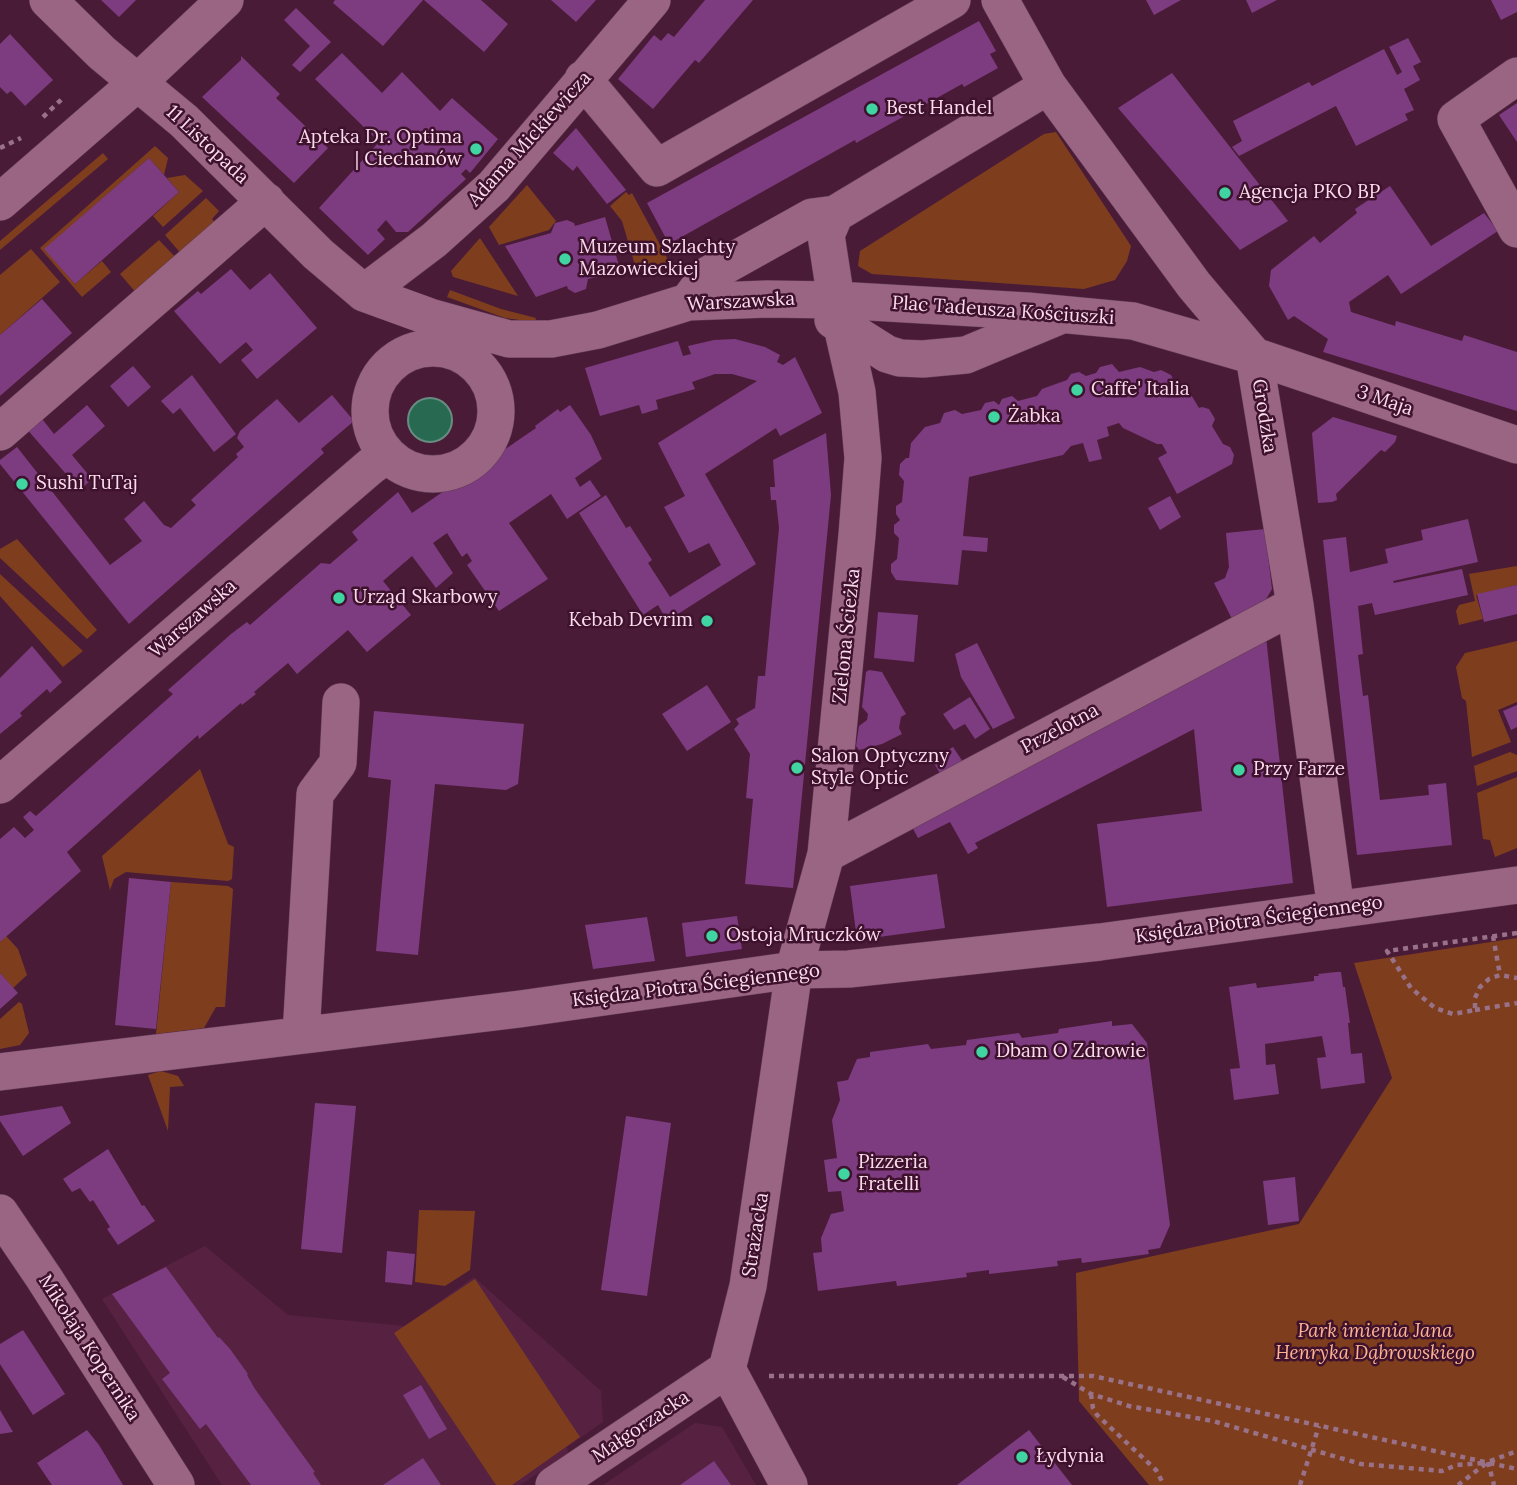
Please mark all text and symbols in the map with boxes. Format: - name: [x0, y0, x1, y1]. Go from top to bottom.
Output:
- street label: Adama Mickiewicza: [463, 67, 597, 211]
- place label: Best Handel: [886, 98, 992, 120]
- street label: 11 Listopada: [161, 101, 253, 189]
- marker: Best Handel: [864, 101, 880, 117]
- place label: Apteka Dr. Optima | Ciechanów: [299, 127, 462, 171]
- marker: Apteka Dr. Optima | Ciechanów: [468, 141, 484, 157]
- place label: Agencja PKO BP: [1239, 182, 1380, 204]
- marker: Agencja PKO BP: [1217, 185, 1233, 201]
- place label: Muzeum Szlachty Mazowieckiej: [579, 237, 735, 281]
- marker: Muzeum Szlachty Mazowieckiej: [557, 251, 573, 267]
- street label: Warszawska: [686, 288, 796, 316]
- street label: Plac Tadeusza Kościuszki: [891, 292, 1115, 330]
- street label: Grodzka: [1247, 377, 1281, 455]
- place label: Caffe' Italia: [1091, 379, 1190, 401]
- street label: 3 Maja: [1354, 381, 1416, 421]
- marker: Caffe' Italia: [1069, 382, 1085, 398]
- place label: Żabka: [1008, 406, 1060, 428]
- marker: Żabka: [986, 409, 1002, 425]
- place label: Sushi TuTaj: [36, 473, 138, 495]
- marker: Sushi TuTaj: [14, 476, 30, 492]
- street label: Zielona Ścieżka: [829, 567, 865, 705]
- street label: Warszawska: [145, 575, 241, 663]
- place label: Urząd Skarbowy: [353, 587, 498, 609]
- marker: Urząd Skarbowy: [331, 590, 347, 606]
- place label: Kebab Devrim: [569, 610, 693, 632]
- marker: Kebab Devrim: [699, 613, 715, 629]
- street label: Przelotna: [1017, 699, 1103, 759]
- place label: Salon Optyczny Style Optic: [811, 746, 949, 790]
- place label: Przy Farze: [1253, 759, 1345, 781]
- marker: Salon Optyczny Style Optic: [789, 760, 805, 776]
- marker: Przy Farze: [1231, 762, 1247, 778]
- street label: Księdza Piotra Ściegiennego: [1134, 891, 1384, 949]
- place label: Ostoja Mruczków: [726, 925, 881, 947]
- marker: Ostoja Mruczków: [704, 928, 720, 944]
- street label: Księdza Piotra Ściegiennego: [571, 959, 821, 1013]
- place label: Dbam O Zdrowie: [996, 1041, 1146, 1063]
- marker: Dbam O Zdrowie: [974, 1044, 990, 1060]
- place label: Pizzeria Fratelli: [858, 1152, 928, 1196]
- marker: Pizzeria Fratelli: [836, 1166, 852, 1182]
- street label: Strażacka: [738, 1191, 774, 1279]
- street label: Mikołaja Kopernika: [33, 1271, 145, 1425]
- park label: Park imienia Jana Henryka Dąbrowskiego: [1275, 1321, 1475, 1365]
- street label: Małgorzacka: [588, 1386, 694, 1468]
- place label: Łydynia: [1036, 1446, 1104, 1468]
- marker: Łydynia: [1014, 1449, 1030, 1465]

